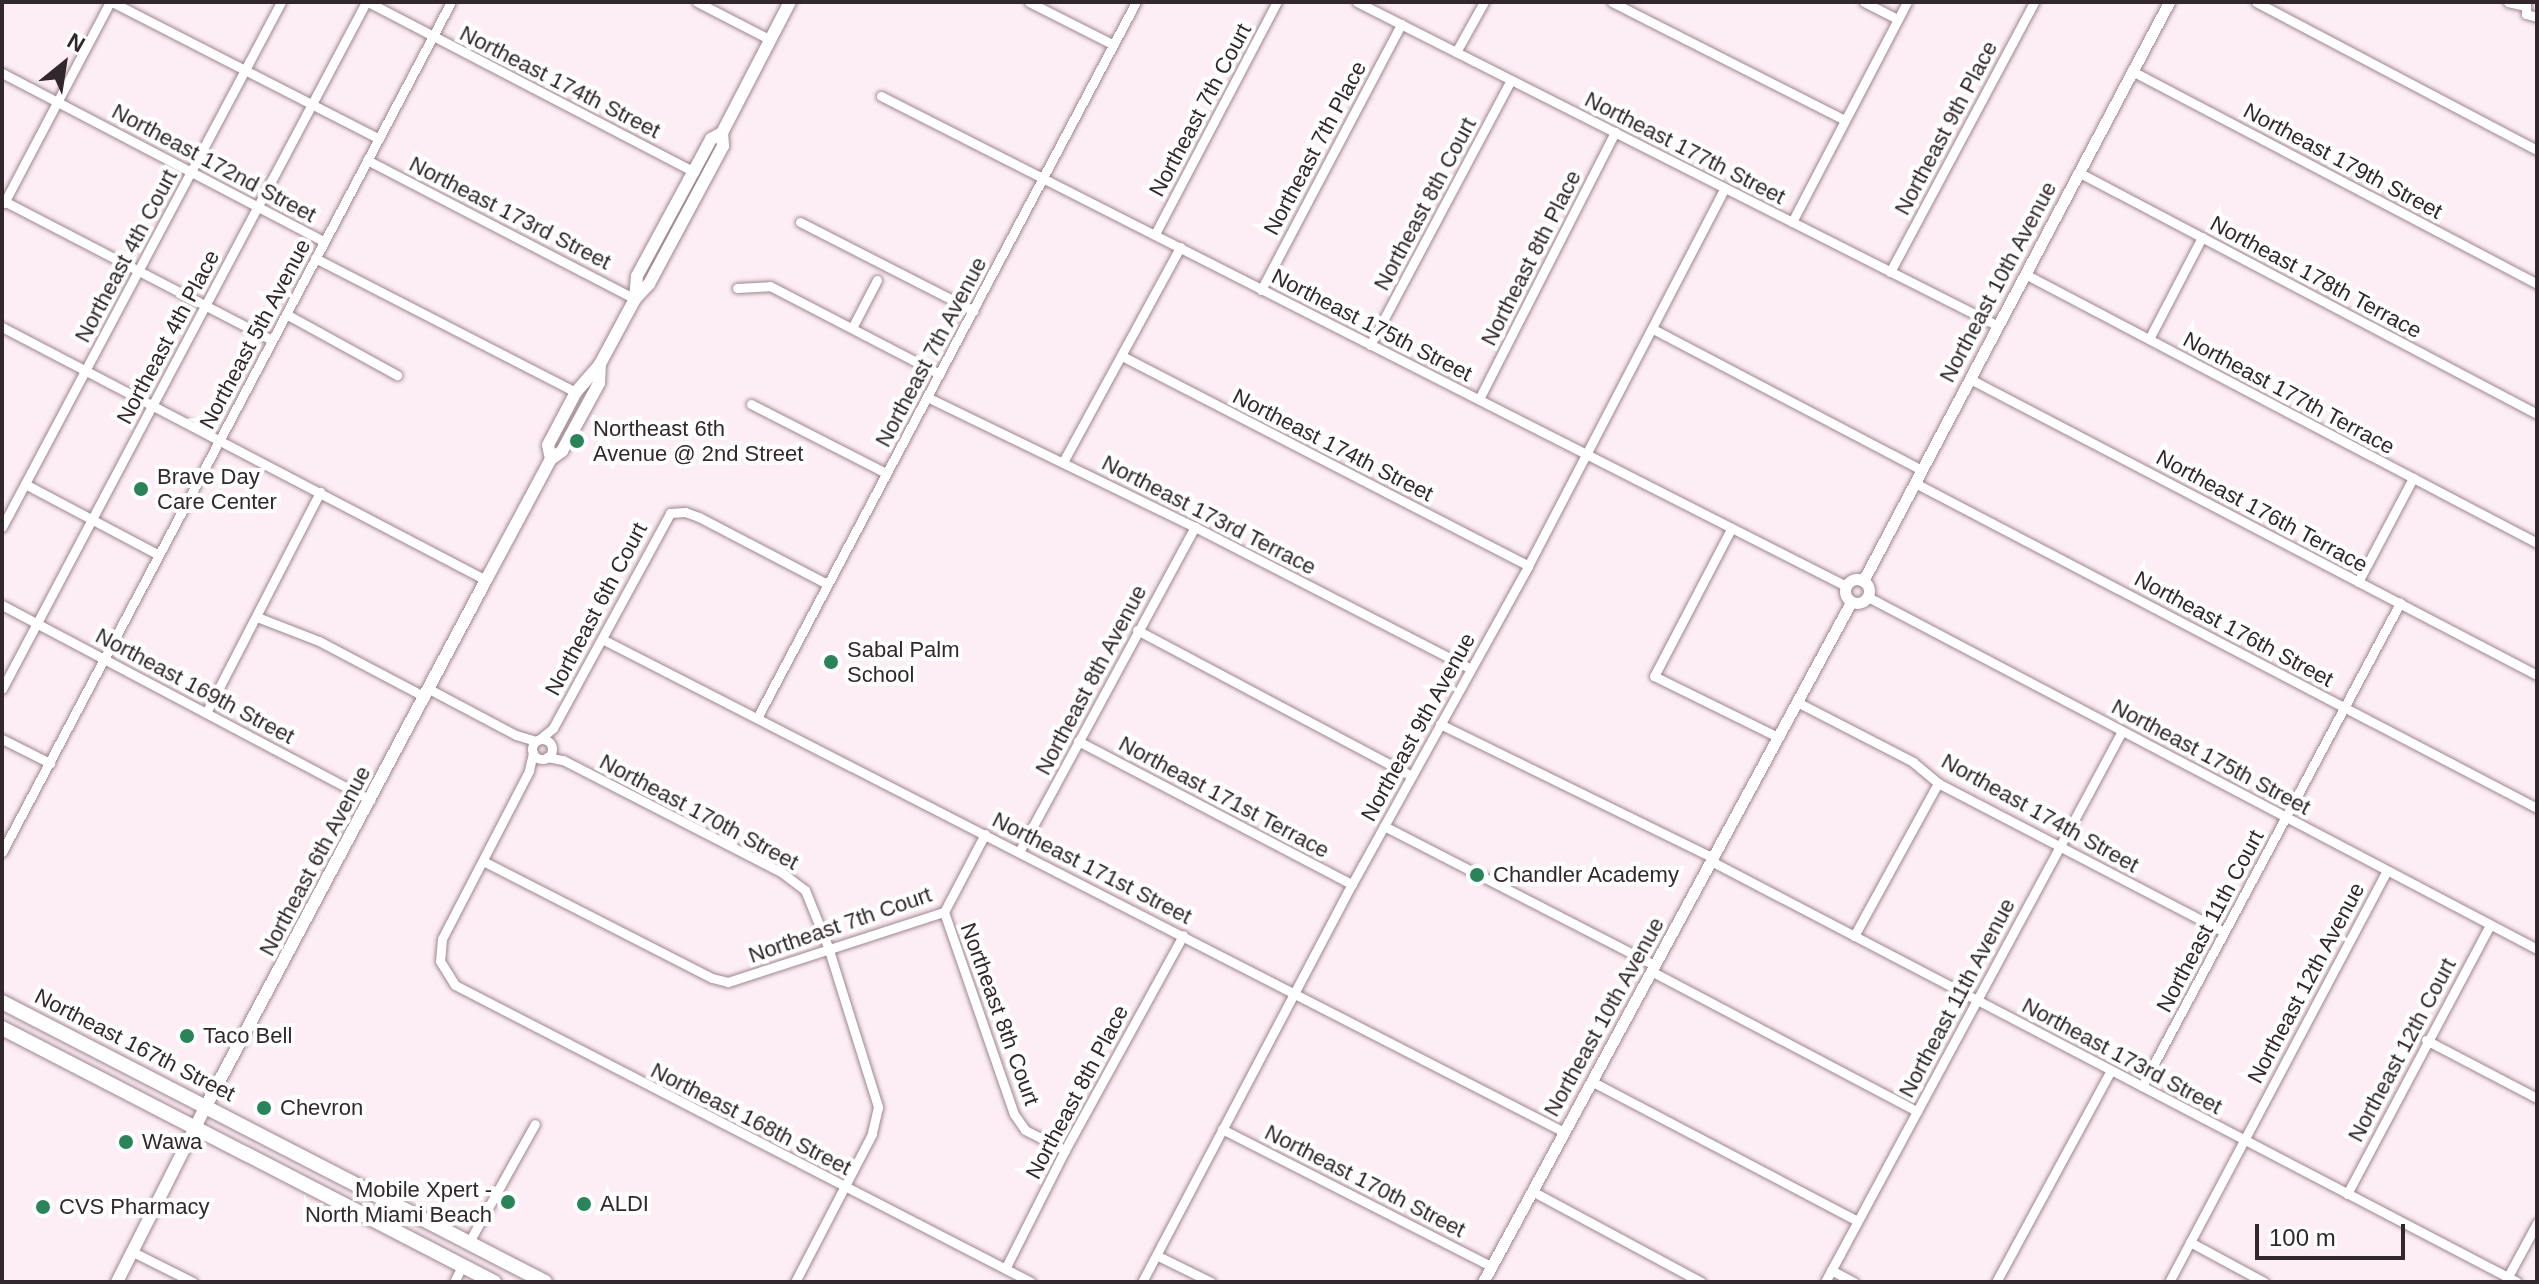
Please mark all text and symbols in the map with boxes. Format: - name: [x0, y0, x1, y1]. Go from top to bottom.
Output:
- street label: Northeast 7th Court: [1143, 19, 1257, 201]
- street label: Northeast 174th Street: [455, 20, 665, 144]
- north arrow: [24, 24, 104, 104]
- text: N: [63, 28, 89, 58]
- street label: Northeast 9th Place: [1889, 37, 2003, 219]
- street label: Northeast 7th Place: [1258, 57, 1372, 239]
- street label: Northeast 177th Street: [1580, 86, 1790, 210]
- street label: Northeast 179th Street: [2239, 97, 2447, 225]
- street label: Northeast 172nd Street: [107, 98, 321, 228]
- street label: Northeast 8th Court: [1368, 113, 1482, 295]
- street label: Northeast 173rd Street: [405, 151, 615, 275]
- street label: Northeast 4th Court: [69, 165, 183, 347]
- street label: Northeast 8th Place: [1475, 166, 1587, 350]
- street label: Northeast 10th Avenue: [1934, 177, 2062, 387]
- street label: Northeast 178th Terrace: [2206, 210, 2426, 344]
- street label: Northeast 5th Avenue: [193, 234, 317, 434]
- street label: Northeast 4th Place: [111, 246, 225, 428]
- street label: Northeast 7th Avenue: [869, 252, 993, 452]
- street label: Northeast 175th Street: [1267, 263, 1477, 387]
- street label: Northeast 177th Terrace: [2179, 326, 2399, 460]
- street label: Northeast 174th Street: [1228, 383, 1438, 507]
- place label: Northeast 6th Avenue @ 2nd Street: [593, 415, 803, 466]
- marker: Northeast 6th Avenue @ 2nd Street: [568, 432, 586, 450]
- street label: Northeast 176th Terrace: [2152, 444, 2372, 578]
- street label: Northeast 173rd Terrace: [1097, 449, 1321, 581]
- place label: Brave Day Care Center: [157, 463, 277, 514]
- marker: Brave Day Care Center: [132, 480, 150, 498]
- street label: Northeast 6th Court: [539, 518, 653, 700]
- street label: Northeast 176th Street: [2130, 565, 2338, 693]
- street label: Northeast 8th Avenue: [1029, 580, 1153, 780]
- street label: Northeast 169th Street: [91, 622, 299, 750]
- street label: Northeast 9th Avenue: [1355, 628, 1481, 826]
- place label: Sabal Palm School: [847, 636, 960, 688]
- marker: Sabal Palm School: [822, 653, 840, 671]
- street label: Northeast 175th Street: [2107, 693, 2315, 821]
- street label: Northeast 171st Terrace: [1114, 730, 1334, 864]
- street label: Northeast 170th Street: [595, 748, 803, 876]
- street label: Northeast 174th Street: [1937, 748, 2143, 878]
- street label: Northeast 6th Avenue: [253, 761, 377, 961]
- street label: Northeast 171st Street: [988, 806, 1196, 930]
- street label: Northeast 11th Court: [2151, 825, 2269, 1017]
- place label: Chandler Academy: [1493, 862, 1680, 888]
- marker: Chandler Academy: [1468, 866, 1486, 884]
- street label: Northeast 12th Avenue: [2242, 878, 2370, 1088]
- street label: Northeast 7th Court: [745, 881, 935, 969]
- street label: Northeast 11th Avenue: [1893, 893, 2021, 1103]
- street label: Northeast 10th Avenue: [1538, 912, 1670, 1122]
- street label: Northeast 8th Court: [955, 919, 1045, 1109]
- street label: Northeast 12th Court: [2342, 954, 2462, 1146]
- street label: Northeast 167th Street: [30, 983, 240, 1107]
- street label: Northeast 173rd Street: [2018, 992, 2226, 1120]
- street label: Northeast 8th Place: [1020, 1001, 1134, 1183]
- place label: Taco Bell: [203, 1023, 292, 1049]
- marker: Taco Bell: [178, 1027, 196, 1045]
- street label: Northeast 168th Street: [646, 1057, 856, 1181]
- place label: Chevron: [280, 1095, 363, 1121]
- marker: Chevron: [255, 1099, 273, 1117]
- street label: Northeast 170th Street: [1260, 1119, 1470, 1243]
- place label: Wawa: [142, 1129, 202, 1155]
- marker: Wawa: [117, 1133, 135, 1151]
- place label: Mobile Xpert - North Miami Beach: [305, 1176, 492, 1228]
- place label: ALDI: [600, 1191, 649, 1217]
- marker: Mobile Xpert - North Miami Beach: [499, 1193, 517, 1211]
- place label: CVS Pharmacy: [59, 1194, 209, 1220]
- marker: ALDI: [575, 1195, 593, 1213]
- marker: CVS Pharmacy: [34, 1198, 52, 1216]
- scale bar: [2259, 1208, 2409, 1258]
- text: 100 m: [2269, 1224, 2336, 1251]

